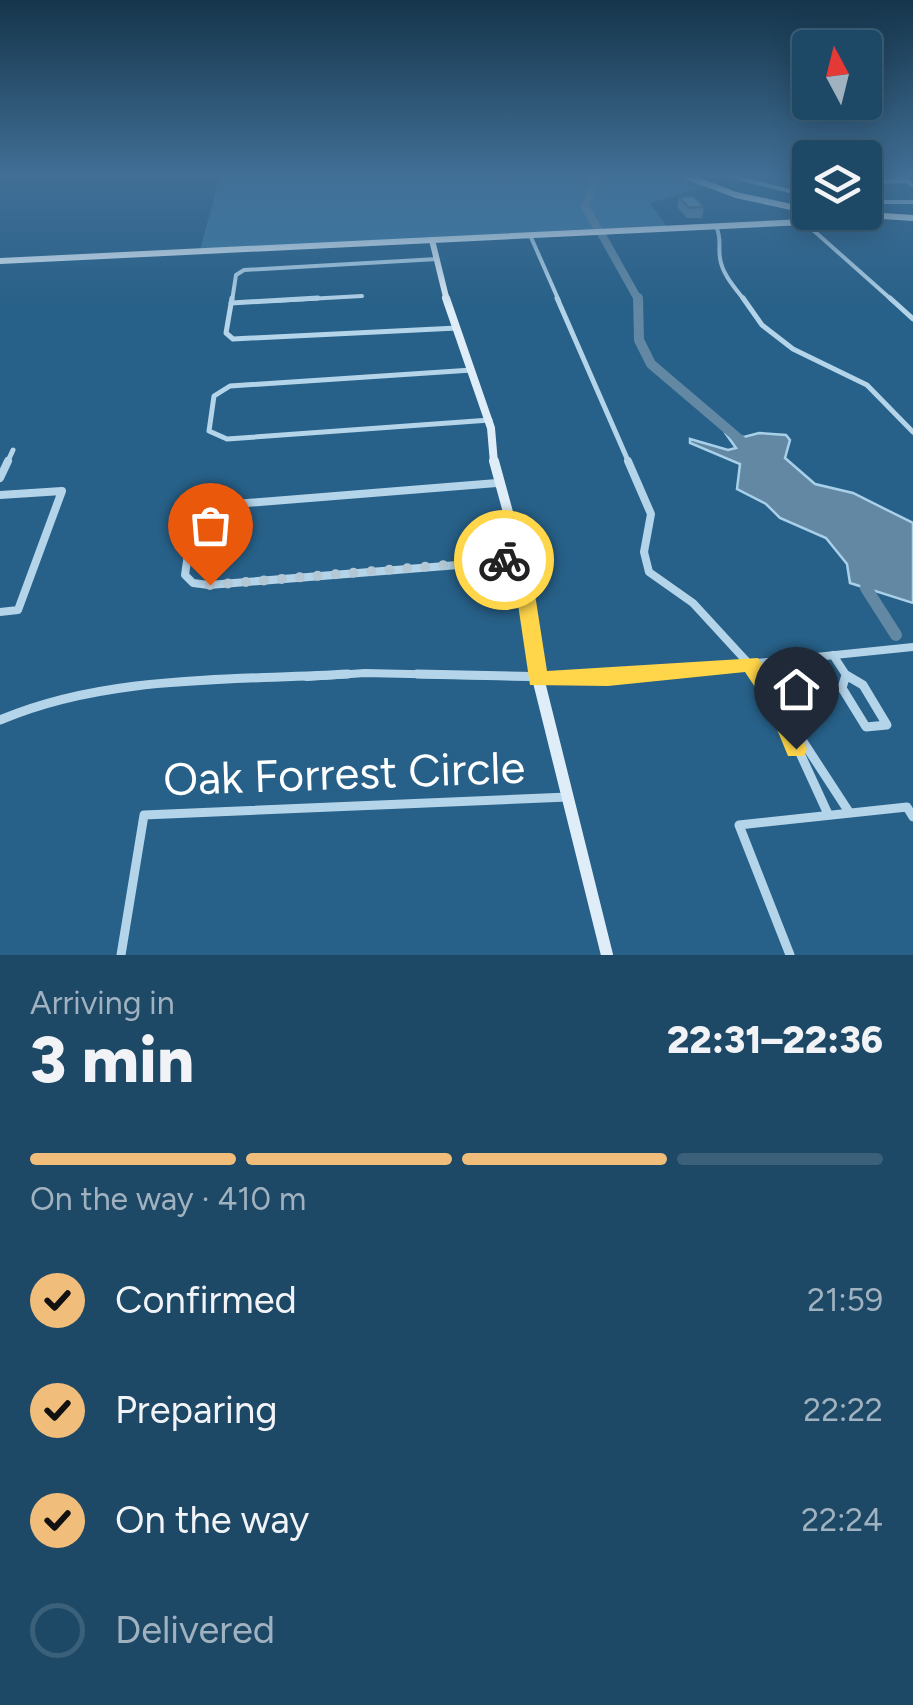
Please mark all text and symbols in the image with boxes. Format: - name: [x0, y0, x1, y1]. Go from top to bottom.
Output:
- north arrow: [792, 30, 882, 120]
- map controls: [792, 30, 882, 230]
- button: layers: [792, 140, 882, 230]
- pin: [168, 483, 253, 586]
- icon: bag: [183, 498, 238, 553]
- courier: [454, 510, 554, 610]
- icon: bike: [477, 533, 532, 588]
- pin: [754, 647, 839, 750]
- icon: home: [769, 662, 824, 717]
- street label: Oak Forrest Circle: [162, 740, 526, 806]
- text: Arriving in: [30, 984, 175, 1022]
- text: 22:31–22:36: [667, 1017, 883, 1063]
- text: 3 min: [30, 1020, 194, 1098]
- text: On the way · 410 m: [30, 1180, 306, 1218]
- icon: check: [30, 1273, 85, 1328]
- text: Confirmed: [115, 1277, 297, 1323]
- text: 21:59: [807, 1281, 883, 1319]
- icon: check: [30, 1383, 85, 1438]
- text: Preparing: [115, 1387, 277, 1433]
- text: 22:22: [803, 1391, 883, 1429]
- icon: check: [30, 1493, 85, 1548]
- text: On the way: [115, 1497, 309, 1543]
- text: 22:24: [801, 1501, 883, 1539]
- text: Delivered: [115, 1607, 275, 1653]

